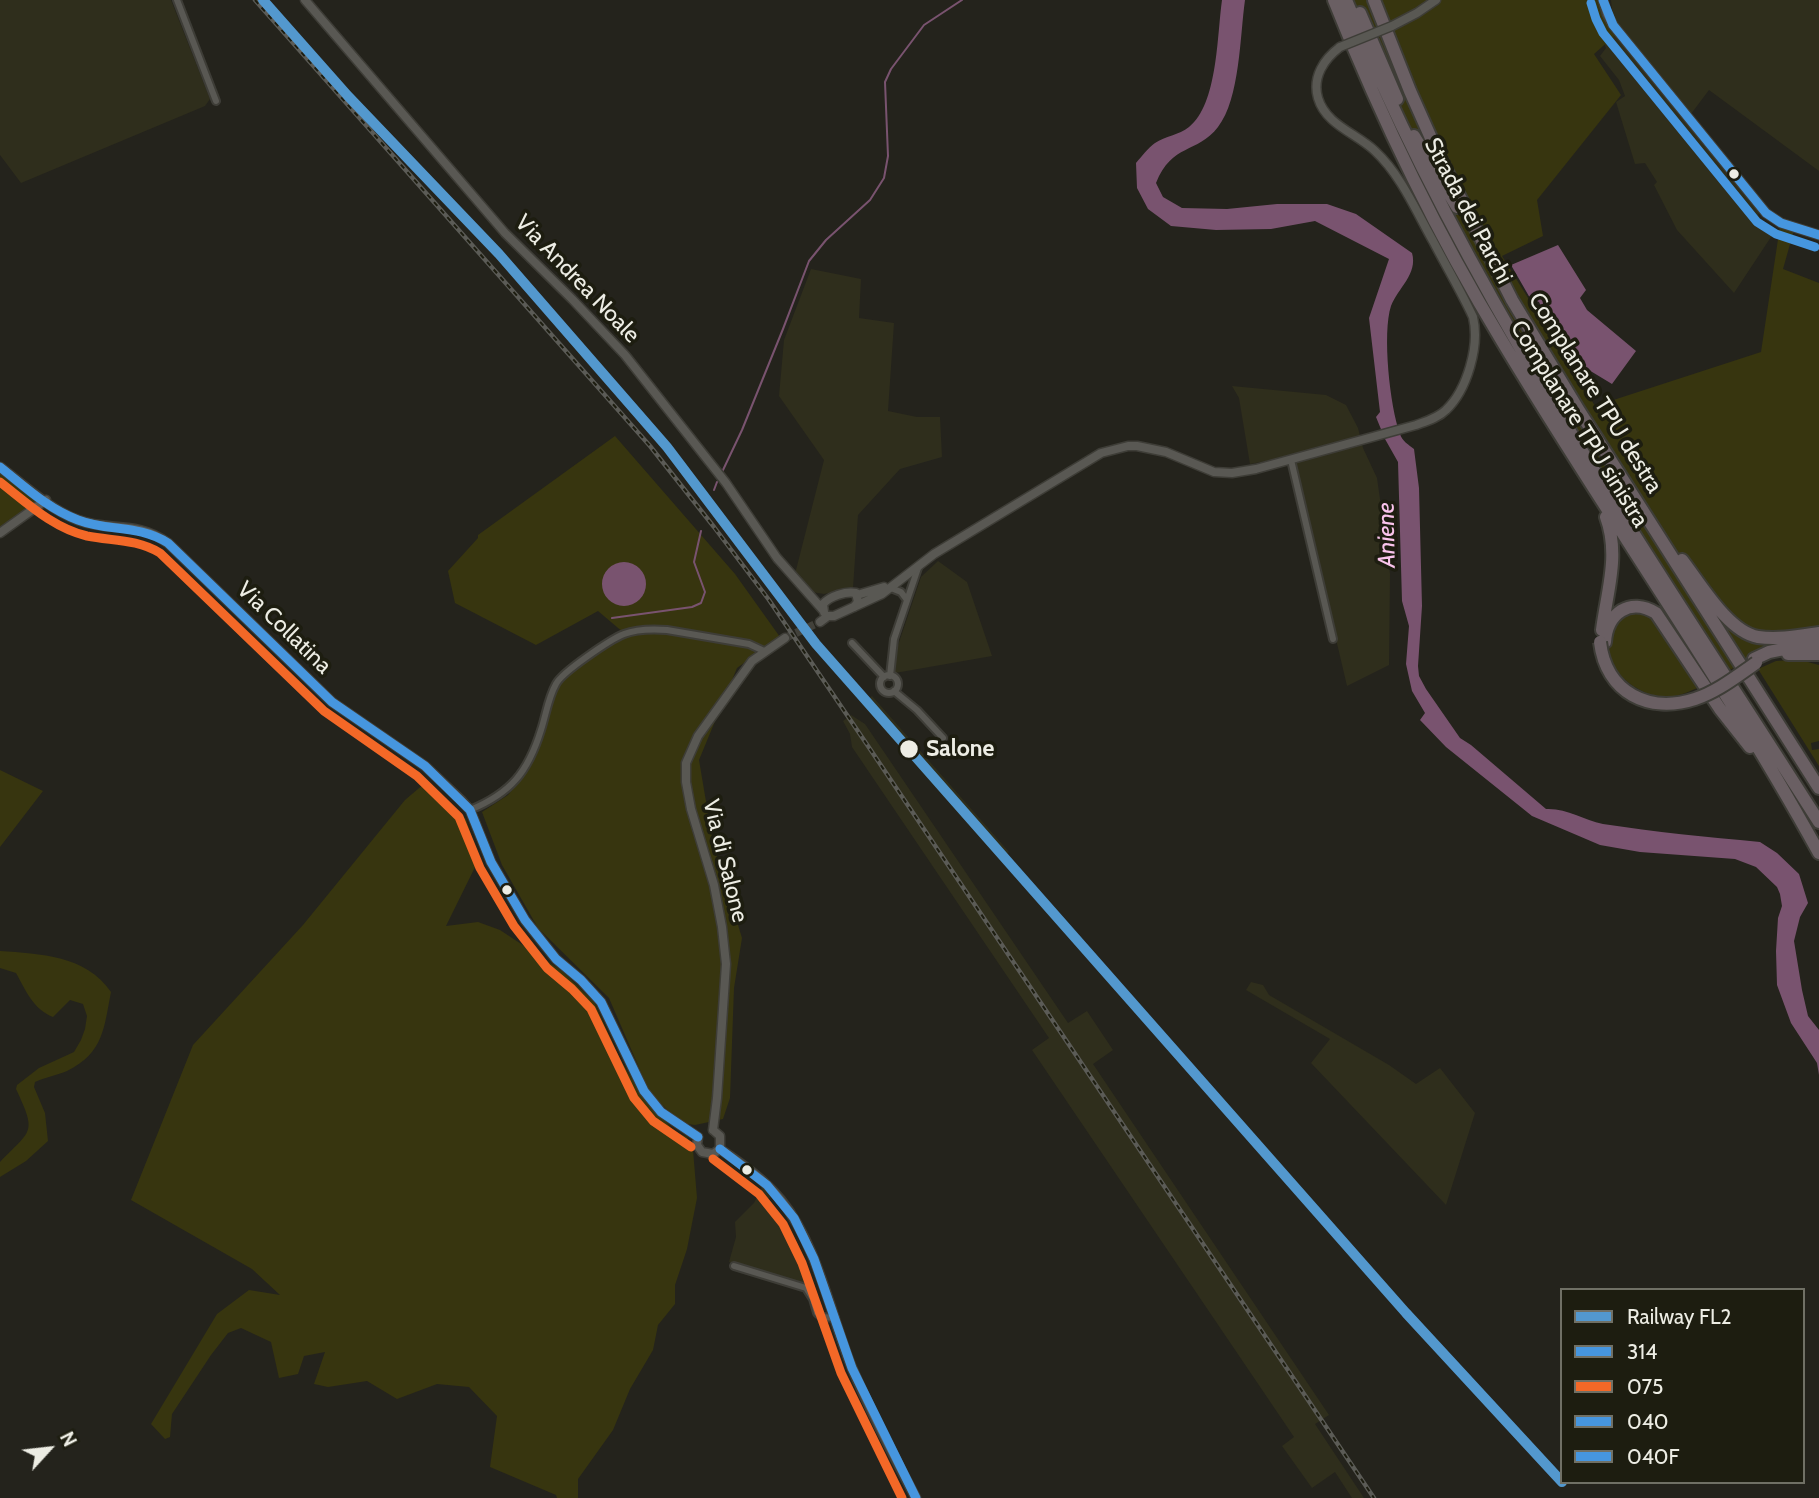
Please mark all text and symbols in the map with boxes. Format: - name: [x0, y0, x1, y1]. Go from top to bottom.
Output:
- street label: Strada dei Parchi: [1418, 133, 1518, 289]
- unlabelled marker: [1727, 167, 1741, 181]
- street label: Via Andrea Noale: [509, 209, 645, 349]
- street label: Complanare TPU destra: [1522, 288, 1668, 498]
- street label: Complanare TPU sinistra: [1504, 316, 1654, 532]
- water label: Aniene: [1372, 502, 1402, 568]
- street label: Via Collatina: [231, 576, 337, 680]
- place label: Salone: [926, 735, 994, 763]
- marker: Salone: [898, 738, 920, 760]
- street label: Via di Salone: [696, 797, 754, 925]
- unlabelled marker: [500, 883, 514, 897]
- unlabelled marker: [740, 1163, 754, 1177]
- legend: [1560, 1288, 1805, 1484]
- text: Railway FL2: [1627, 1304, 1732, 1329]
- text: 314: [1627, 1339, 1657, 1364]
- text: 075: [1627, 1374, 1663, 1399]
- text: 040: [1627, 1409, 1668, 1434]
- north arrow: [14, 1414, 84, 1484]
- text: N: [55, 1428, 81, 1450]
- text: 040F: [1627, 1444, 1679, 1469]

